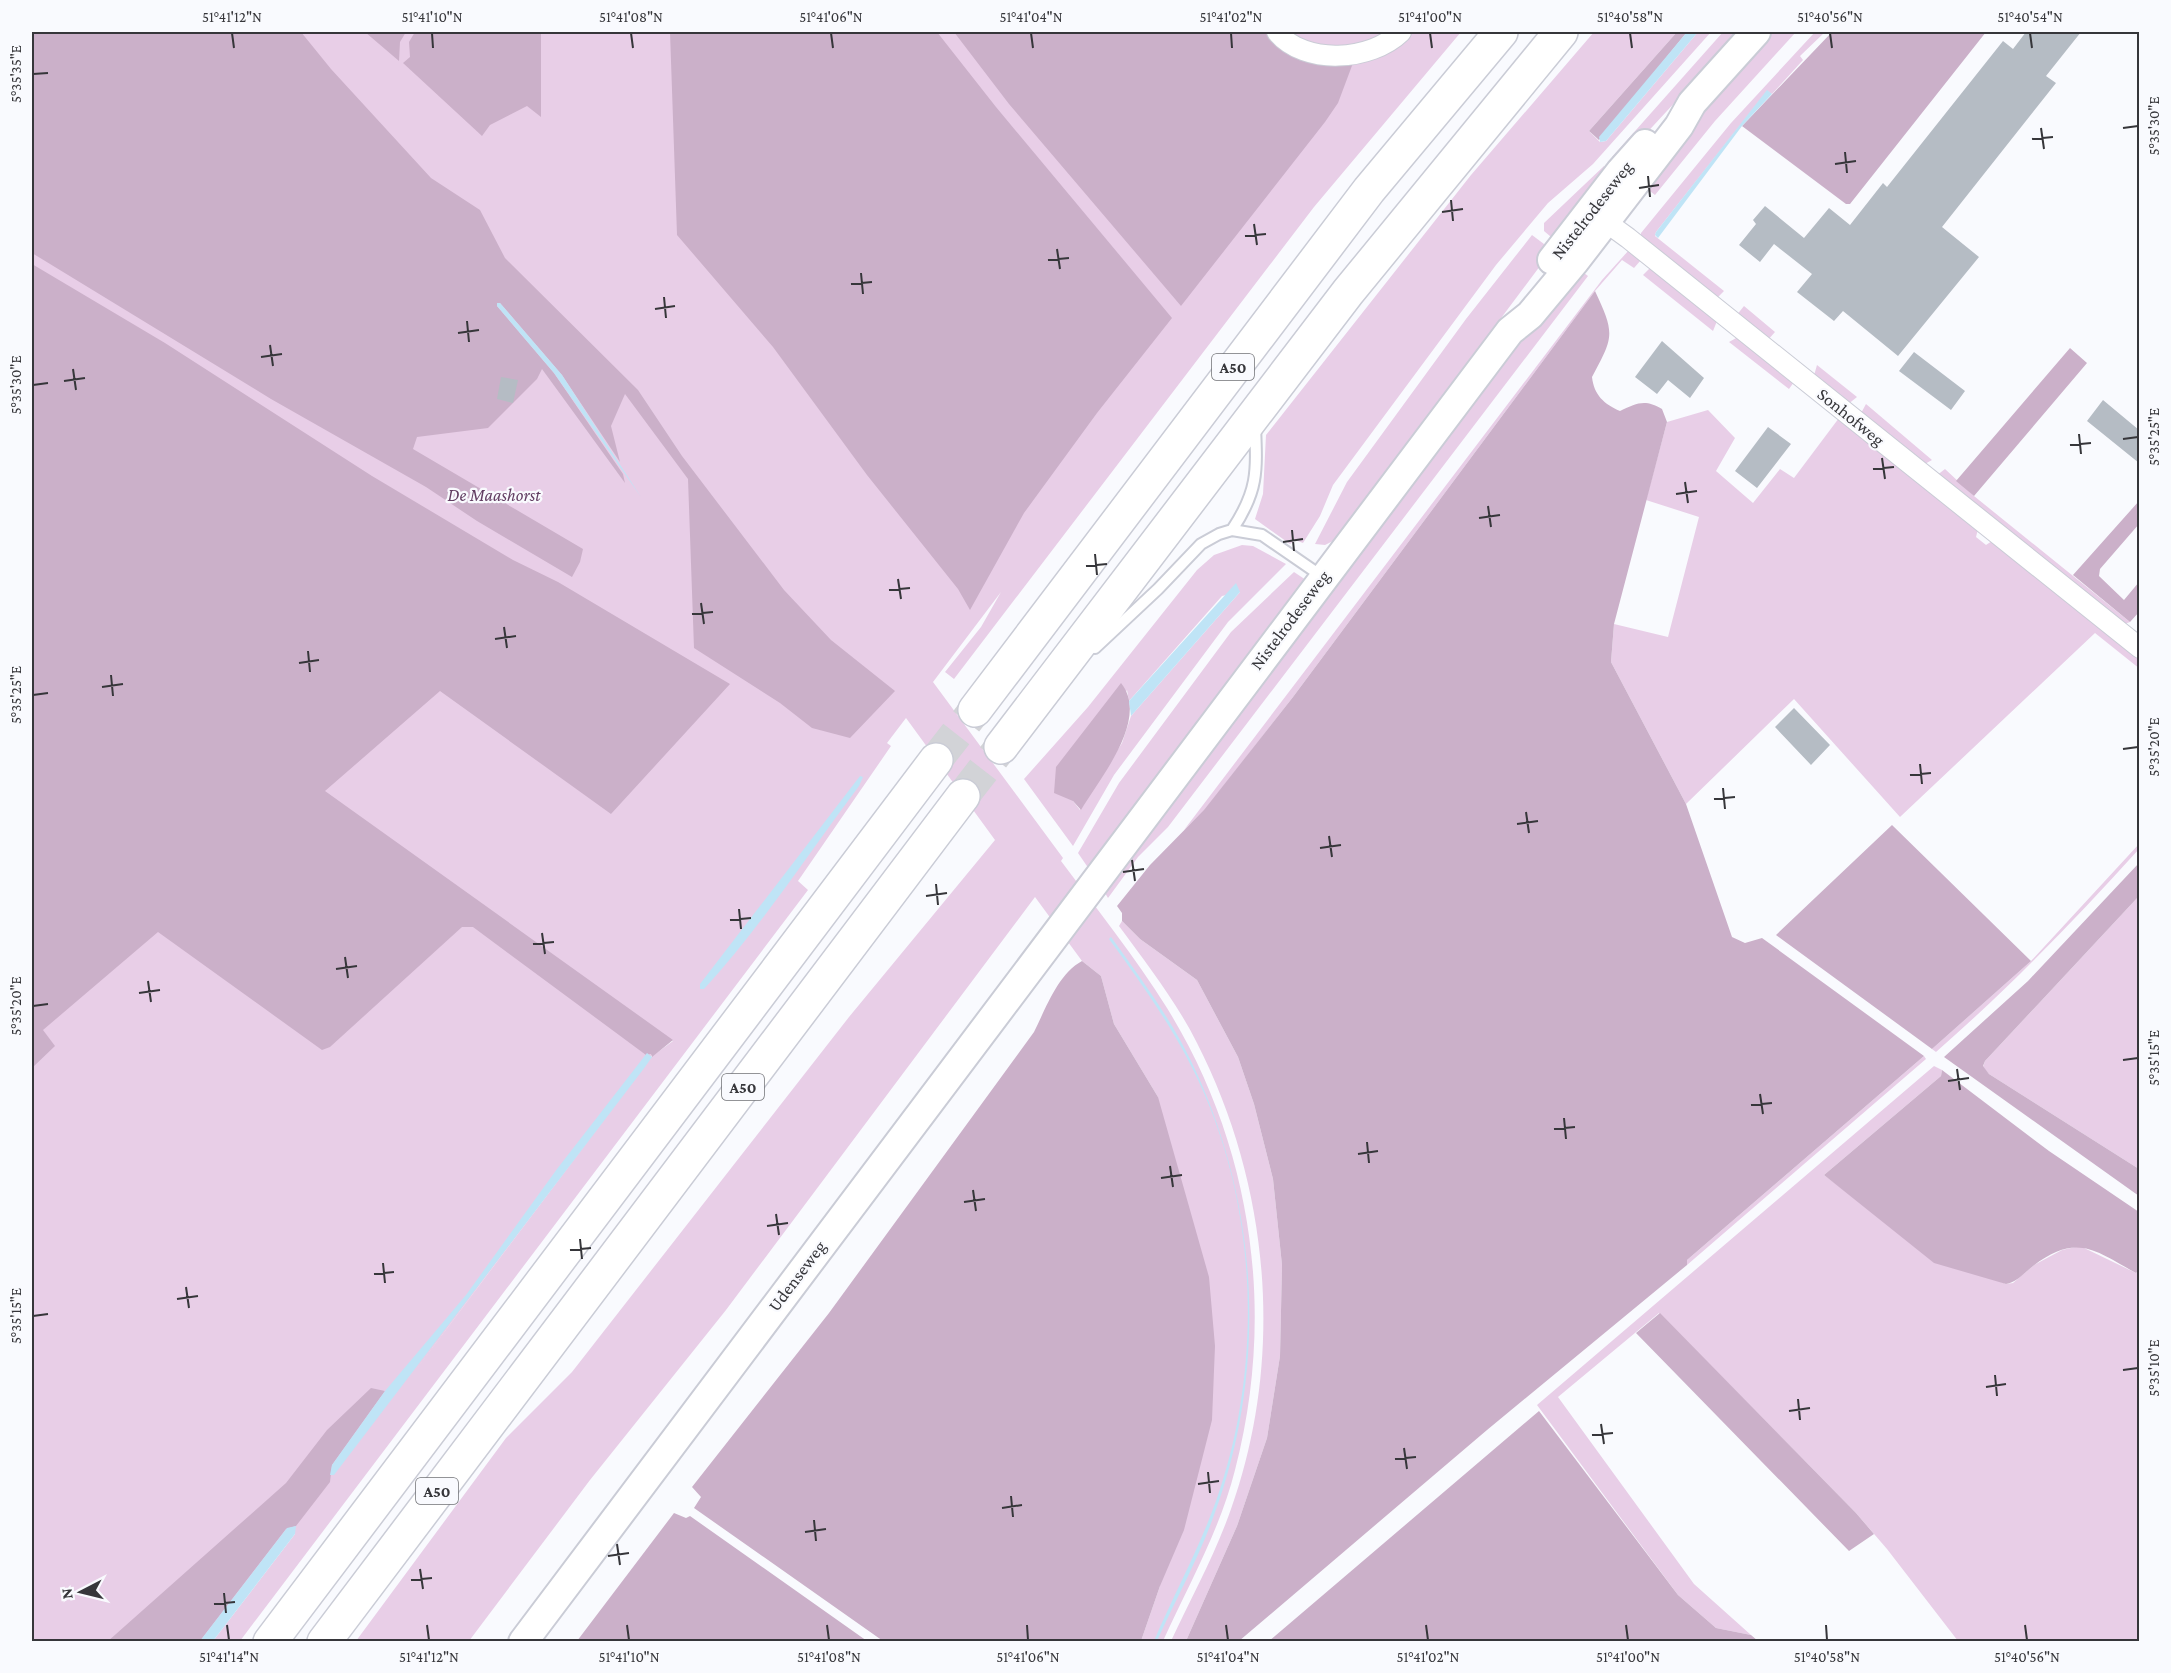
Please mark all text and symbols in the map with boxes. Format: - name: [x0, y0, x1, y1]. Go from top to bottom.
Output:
- text: 51°41'12"N: [202, 9, 262, 25]
- text: 51°41'10"N: [401, 9, 463, 25]
- text: 51°41'08"N: [599, 9, 663, 25]
- text: 51°41'06"N: [799, 9, 863, 25]
- text: 51°41'04"N: [999, 9, 1063, 25]
- text: 51°41'02"N: [1200, 9, 1263, 25]
- text: 51°41'00"N: [1398, 9, 1462, 25]
- text: 51°40'58"N: [1597, 9, 1663, 25]
- text: 51°40'56"N: [1797, 9, 1863, 25]
- text: 51°40'54"N: [1997, 9, 2063, 25]
- text: 5°35'35"E: [8, 45, 24, 103]
- text: 5°35'30"E: [2146, 96, 2162, 156]
- street label: Nistelrodeseweg: [1547, 157, 1637, 263]
- road number: A50: [1212, 354, 1254, 380]
- text: 5°35'30"E: [8, 355, 24, 415]
- street label: Sonhofweg: [1813, 384, 1889, 450]
- text: 5°35'25"E: [2146, 408, 2162, 466]
- park label: De Maashorst: [447, 485, 541, 505]
- street label: Nistelrodeseweg: [1246, 566, 1334, 674]
- text: 5°35'25"E: [8, 666, 24, 724]
- text: 5°35'20"E: [2146, 717, 2162, 777]
- text: 5°35'20"E: [8, 976, 24, 1036]
- text: 5°35'15"E: [2146, 1030, 2162, 1086]
- road number: A50: [722, 1074, 764, 1100]
- street label: Udenseweg: [764, 1237, 830, 1315]
- text: 5°35'15"E: [8, 1288, 24, 1344]
- text: 5°35'10"E: [2146, 1339, 2162, 1397]
- road number: A50: [416, 1478, 458, 1504]
- north arrow: [51, 1562, 111, 1622]
- text: N: [57, 1587, 76, 1600]
- text: 51°41'14"N: [199, 1649, 259, 1665]
- text: 51°41'12"N: [399, 1649, 459, 1665]
- text: 51°41'10"N: [598, 1649, 660, 1665]
- text: 51°41'08"N: [797, 1649, 861, 1665]
- text: 51°41'06"N: [996, 1649, 1060, 1665]
- text: 51°41'04"N: [1196, 1649, 1260, 1665]
- text: 51°41'02"N: [1397, 1649, 1460, 1665]
- text: 51°41'00"N: [1596, 1649, 1660, 1665]
- text: 51°40'58"N: [1794, 1649, 1860, 1665]
- text: 51°40'56"N: [1994, 1649, 2060, 1665]

